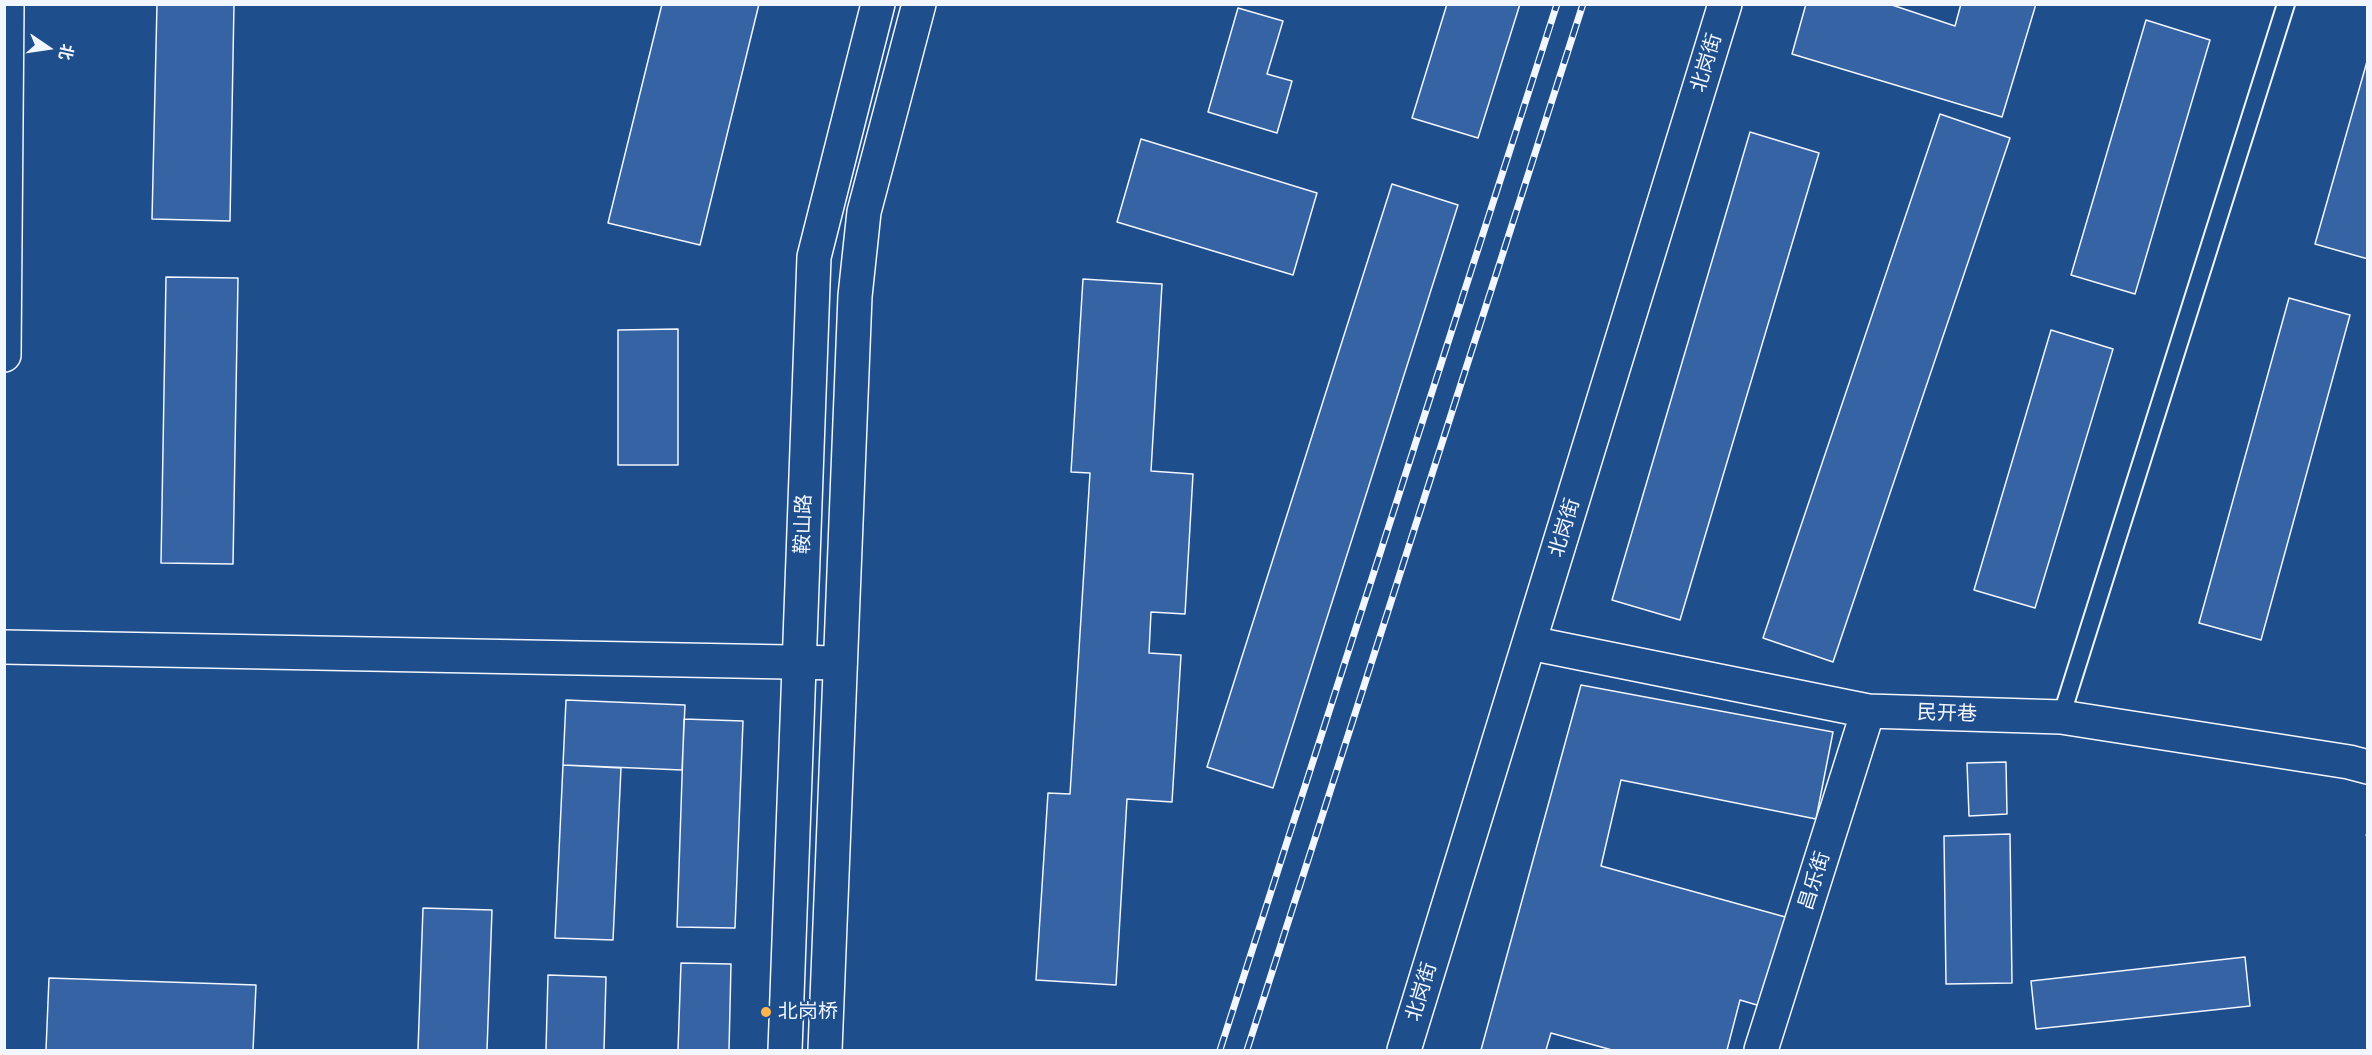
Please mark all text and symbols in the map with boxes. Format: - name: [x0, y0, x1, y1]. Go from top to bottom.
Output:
- north arrow: [18, 18, 78, 78]
- street label: 北岗街: [1687, 31, 1727, 95]
- text: 北: [56, 42, 76, 62]
- street label: 鞍山路: [791, 494, 817, 554]
- street label: 北岗街: [1545, 496, 1585, 560]
- street label: 民开巷: [1917, 701, 1977, 727]
- street label: 昌乐街: [1794, 849, 1836, 913]
- street label: 北岗街: [1402, 960, 1442, 1024]
- place label: 北岗桥: [778, 1000, 838, 1024]
- marker: 北岗桥: [759, 1005, 773, 1019]

